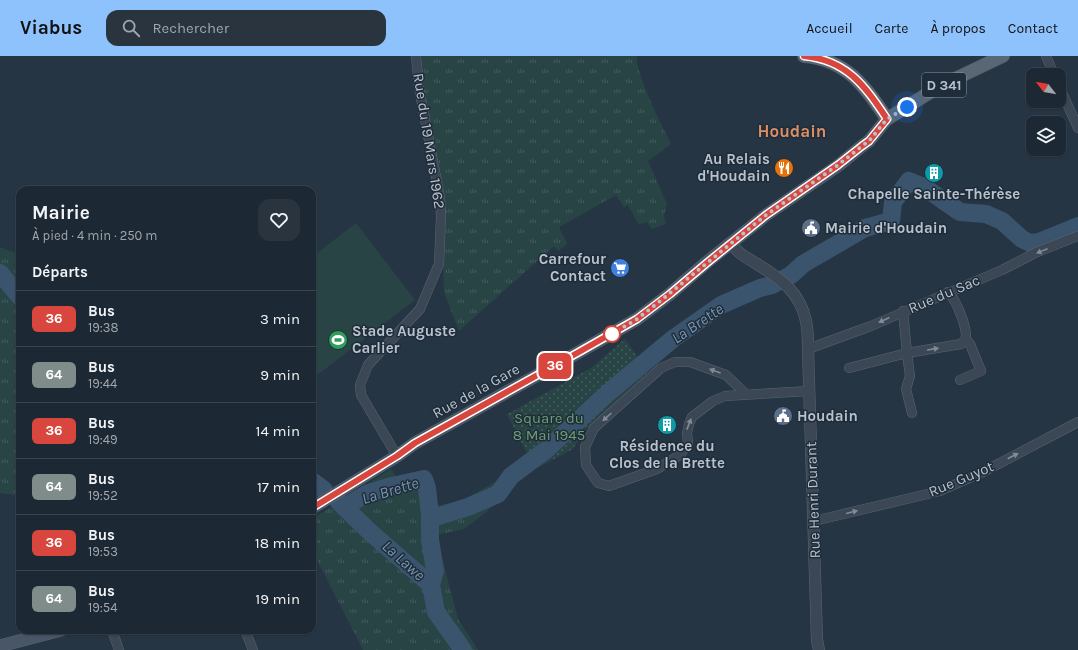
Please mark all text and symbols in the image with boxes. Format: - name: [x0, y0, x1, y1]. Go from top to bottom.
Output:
- search box: [106, 10, 386, 46]
- text: Viabus: [20, 17, 82, 39]
- icon: search: [120, 17, 142, 39]
- text: Rechercher: [152, 19, 229, 37]
- text: Accueil: [806, 20, 853, 37]
- text: Carte: [875, 20, 908, 37]
- text: À propos: [930, 20, 986, 37]
- text: Contact: [1008, 20, 1058, 37]
- north arrow: [1026, 68, 1066, 108]
- map controls: [1026, 68, 1066, 156]
- street label: Rue du 19 Mars 1962: [409, 72, 449, 210]
- road number: D 341: [922, 73, 966, 97]
- your location: [897, 97, 917, 117]
- button: layers: [1026, 116, 1066, 156]
- district label: Houdain: [758, 121, 826, 141]
- place label: Au Relais d'Houdain: [697, 150, 770, 185]
- restaurant icon: Au Relais d'Houdain: [773, 157, 795, 179]
- building icon: Chapelle Sainte-Thérèse: [923, 162, 945, 184]
- place label: Chapelle Sainte-Thérèse: [848, 185, 1020, 203]
- button: heart: [258, 199, 300, 241]
- text: Mairie: [32, 202, 90, 224]
- public building icon: Mairie d'Houdain: [800, 217, 822, 239]
- place label: Mairie d'Houdain: [825, 219, 947, 237]
- text: À pied · 4 min · 250 m: [32, 228, 157, 243]
- one-way arrow: [1035, 248, 1047, 254]
- place label: Carrefour Contact: [539, 250, 606, 285]
- supermarket icon: Carrefour Contact: [609, 257, 631, 279]
- text: Départs: [32, 263, 88, 281]
- street label: Rue du Sac: [905, 271, 983, 317]
- water label: La Brette: [668, 299, 727, 348]
- text: Bus: [88, 302, 115, 320]
- text: 36: [45, 310, 63, 327]
- text: 3 min: [260, 310, 300, 328]
- one-way arrow: [879, 317, 890, 323]
- text: 19:38: [88, 320, 119, 335]
- place label: Stade Auguste Carlier: [352, 322, 456, 357]
- unlabelled marker: [603, 325, 621, 343]
- sports icon: Stade Auguste Carlier: [327, 329, 349, 351]
- one-way arrow: [927, 346, 939, 352]
- line badge: 36: [537, 353, 573, 379]
- text: 36: [546, 357, 564, 374]
- text: Bus: [88, 358, 115, 376]
- street label: Rue de la Gare: [429, 360, 523, 422]
- text: 64: [46, 366, 62, 383]
- text: 9 min: [260, 366, 300, 384]
- one-way arrow: [709, 368, 721, 374]
- text: 19:44: [88, 376, 117, 391]
- public building icon: Houdain: [772, 405, 794, 427]
- place label: Houdain: [797, 407, 858, 425]
- park label: Square du 8 Mai 1945: [513, 409, 585, 444]
- one-way arrow: [602, 412, 612, 422]
- text: Bus: [88, 414, 115, 432]
- building icon: Résidence du Clos de la Brette: [656, 414, 678, 436]
- one-way arrow: [687, 418, 693, 430]
- text: 36: [45, 422, 63, 439]
- text: 14 min: [256, 422, 300, 440]
- text: 19:49: [88, 432, 118, 447]
- place label: Résidence du Clos de la Brette: [609, 437, 725, 472]
- street label: Rue Henri Durant: [802, 441, 824, 559]
- one-way arrow: [1008, 453, 1019, 459]
- street label: Rue Guyot: [926, 457, 997, 501]
- text: Bus: [88, 470, 115, 488]
- water label: La Brette: [359, 473, 421, 508]
- text: 64: [46, 478, 62, 495]
- text: 17 min: [257, 478, 300, 496]
- text: 19:52: [88, 488, 118, 503]
- one-way arrow: [846, 509, 858, 515]
- text: Bus: [88, 526, 115, 544]
- text: 36: [45, 534, 63, 551]
- text: 18 min: [255, 534, 300, 552]
- water label: La Lawe: [378, 536, 429, 585]
- text: 19:53: [88, 544, 118, 559]
- text: Bus: [88, 582, 115, 600]
- text: 64: [46, 590, 62, 607]
- text: 19 min: [255, 590, 300, 608]
- text: 19:54: [88, 600, 117, 615]

